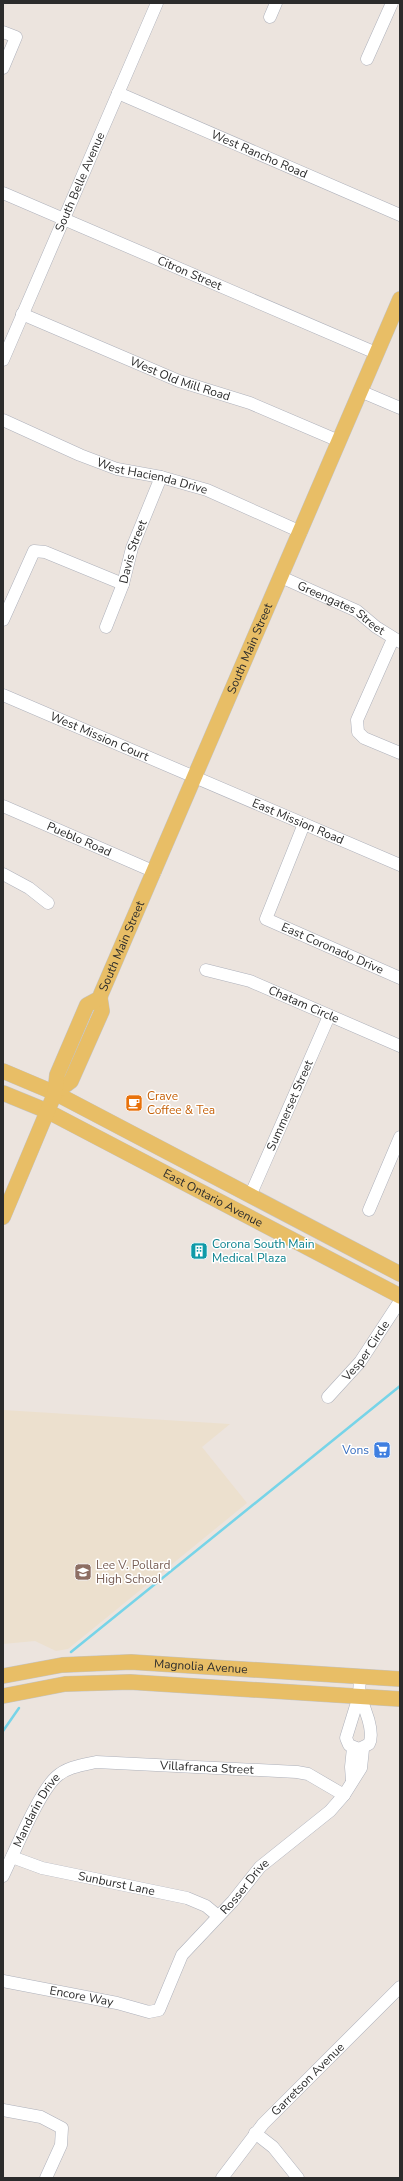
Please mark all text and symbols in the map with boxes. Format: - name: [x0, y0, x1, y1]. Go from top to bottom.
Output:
- street label: West Rancho Road: [209, 126, 310, 182]
- street label: South Belle Avenue: [51, 130, 108, 234]
- street label: Citron Street: [155, 252, 225, 294]
- street label: West Old Mill Road: [127, 353, 232, 404]
- street label: West Hacienda Drive: [94, 454, 209, 498]
- street label: Davis Street: [115, 517, 151, 585]
- street label: Greengates Street: [295, 577, 389, 639]
- street label: South Main Street: [223, 600, 277, 696]
- street label: West Mission Court: [48, 708, 152, 765]
- street label: East Mission Road: [250, 795, 346, 848]
- street label: Pueblo Road: [44, 818, 114, 860]
- street label: South Main Street: [95, 898, 148, 994]
- street label: East Coronado Drive: [279, 919, 386, 978]
- street label: Chatam Circle: [266, 982, 342, 1027]
- street label: Summerset Street: [263, 1057, 317, 1153]
- place label: Crave Coffee & Tea: [147, 1088, 215, 1118]
- cafe icon: Crave Coffee & Tea: [124, 1093, 144, 1113]
- street label: East Ontario Avenue: [160, 1165, 266, 1231]
- place label: Corona South Main Medical Plaza: [212, 1236, 315, 1266]
- building icon: Corona South Main Medical Plaza: [189, 1241, 209, 1261]
- street label: Vesper Circle: [338, 1317, 393, 1385]
- supermarket icon: Vons: [372, 1440, 392, 1460]
- place label: Vons: [341, 1442, 369, 1458]
- place label: Lee V. Pollard High School: [96, 1557, 170, 1587]
- school or university icon: Lee V. Pollard High School: [73, 1562, 93, 1582]
- street label: Magnolia Avenue: [153, 1655, 248, 1677]
- street label: Villafranca Street: [159, 1757, 255, 1778]
- street label: Mandarin Drive: [9, 1770, 63, 1850]
- street label: Rosser Drive: [216, 1855, 272, 1918]
- street label: Sunburst Lane: [77, 1868, 156, 1899]
- street label: Encore Way: [48, 1982, 116, 2010]
- street label: Garretson Avenue: [268, 2039, 348, 2119]

